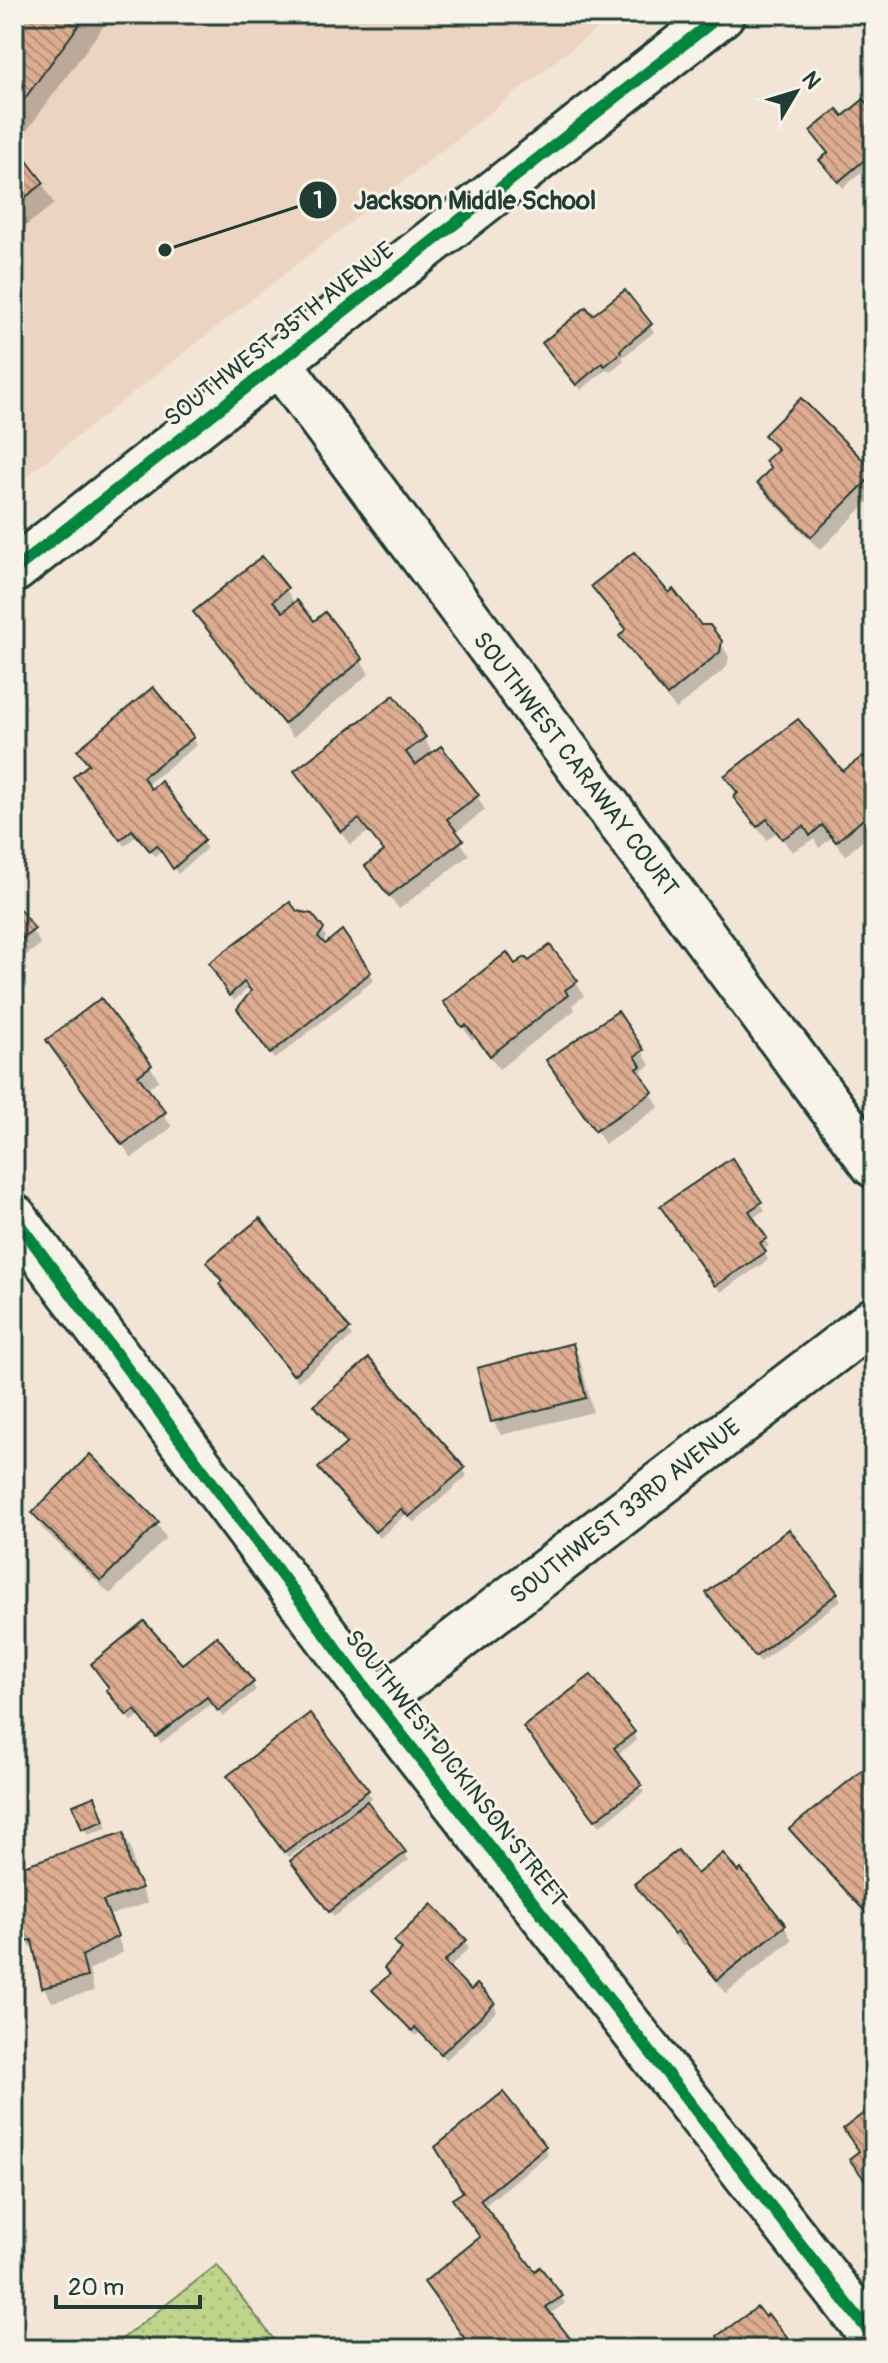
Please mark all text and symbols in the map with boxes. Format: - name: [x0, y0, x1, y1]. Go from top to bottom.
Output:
- north arrow: [756, 52, 836, 132]
- text: N: [795, 66, 827, 95]
- callout: Jackson Middle School: [298, 175, 612, 225]
- text: Jackson Middle School: [354, 185, 596, 217]
- text: 1: [313, 186, 323, 215]
- street label: SOUTHWEST 35TH AVENUE: [159, 236, 400, 433]
- street label: SOUTHWEST CARAWAY COURT: [467, 626, 685, 902]
- street label: SOUTHWEST 33RD AVENUE: [504, 1412, 746, 1610]
- street label: SOUTHWEST DICKINSON STREET: [338, 1624, 573, 1913]
- scale bar: [56, 2259, 200, 2309]
- text: 20 m: [68, 2273, 124, 2302]

